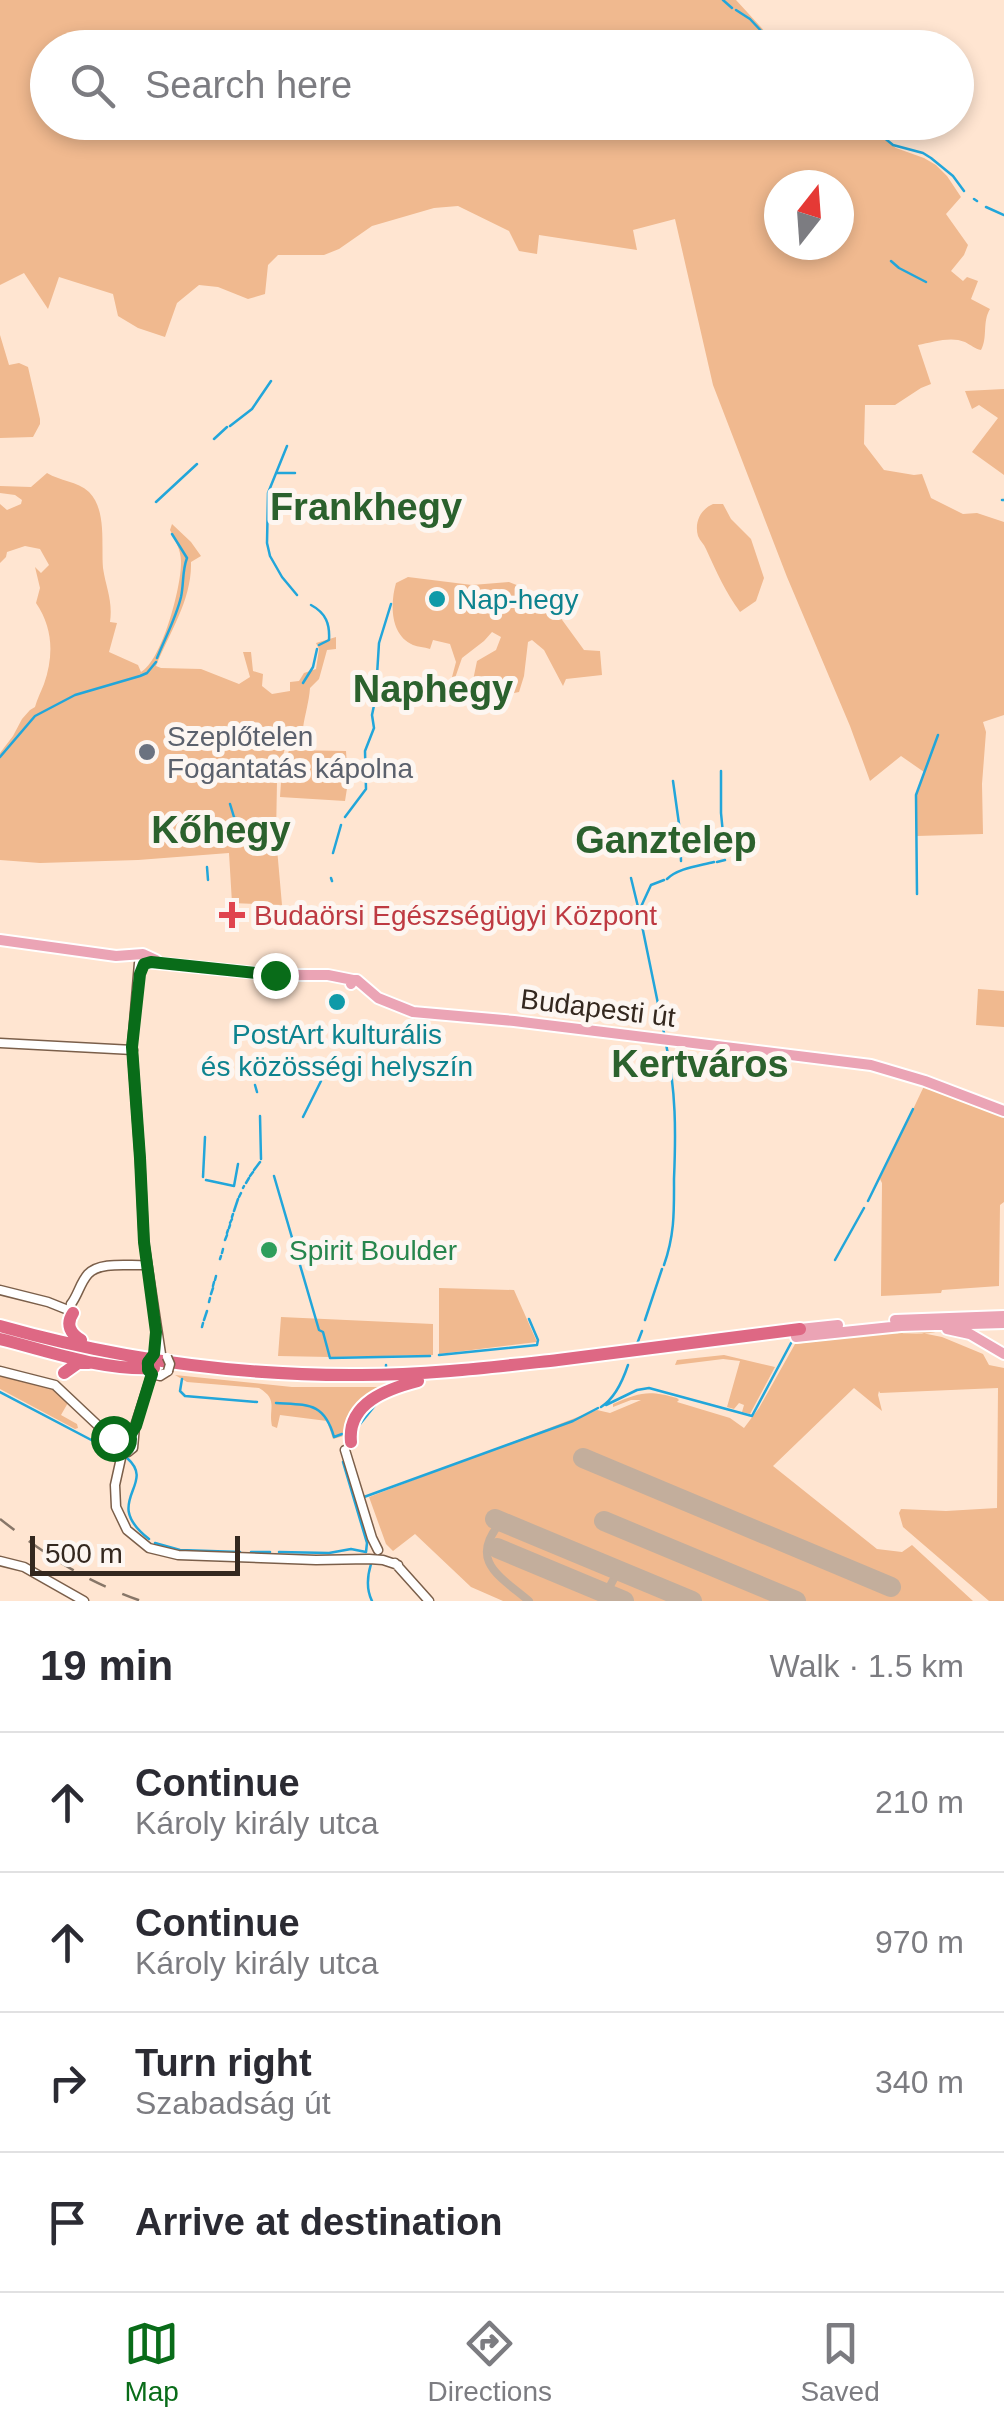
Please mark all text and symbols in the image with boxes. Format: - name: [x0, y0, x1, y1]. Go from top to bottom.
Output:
- search box: [30, 30, 974, 140]
- icon: search: [65, 58, 120, 113]
- text: Search here: [145, 64, 352, 106]
- north arrow: [764, 170, 854, 260]
- district label: Frankhegy: [270, 486, 462, 528]
- place label: Nap-hegy: [457, 584, 578, 615]
- marker: Nap-hegy: [426, 588, 448, 610]
- district label: Naphegy: [353, 668, 513, 710]
- place label: Szeplőtelen Fogantatás kápolna: [167, 721, 413, 784]
- marker: Szeplőtelen Fogantatás kápolna: [136, 741, 158, 763]
- district label: Kőhegy: [151, 809, 291, 851]
- district label: Ganztelep: [575, 819, 757, 861]
- place label: Budaörsi Egészségügyi Központ: [254, 900, 657, 931]
- marker: Budaörsi Egészségügyi Központ: [219, 902, 245, 928]
- route end: [253, 953, 299, 999]
- street label: Budapesti út: [519, 983, 677, 1033]
- marker: PostArt kulturális és közösségi helyszín: [326, 991, 348, 1013]
- place label: PostArt kulturális és közösségi helyszín: [201, 1019, 473, 1082]
- district label: Kertváros: [611, 1043, 789, 1085]
- place label: Spirit Boulder: [289, 1235, 457, 1266]
- marker: Spirit Boulder: [258, 1239, 280, 1261]
- route start: [91, 1416, 137, 1462]
- scale bar: [30, 1531, 240, 1576]
- text: 500 m: [45, 1538, 123, 1569]
- text: 19 min: [40, 1642, 173, 1689]
- text: Walk · 1.5 km: [770, 1648, 964, 1684]
- text: Continue: [135, 1762, 300, 1804]
- icon: ahead: [40, 1775, 95, 1830]
- text: 210 m: [875, 1784, 964, 1820]
- text: Károly király utca: [135, 1805, 379, 1841]
- text: Continue: [135, 1902, 300, 1944]
- icon: ahead: [40, 1915, 95, 1970]
- text: 970 m: [875, 1924, 964, 1960]
- text: Károly király utca: [135, 1945, 379, 1981]
- text: Turn right: [135, 2042, 312, 2084]
- icon: right: [40, 2055, 95, 2110]
- text: 340 m: [875, 2064, 964, 2100]
- text: Szabadság út: [135, 2085, 331, 2121]
- icon: arrive: [40, 2195, 95, 2250]
- text: Arrive at destination: [135, 2201, 502, 2243]
- tab: Map: [124, 2316, 179, 2408]
- tab: Directions: [428, 2316, 552, 2408]
- tab: Saved: [800, 2316, 880, 2408]

